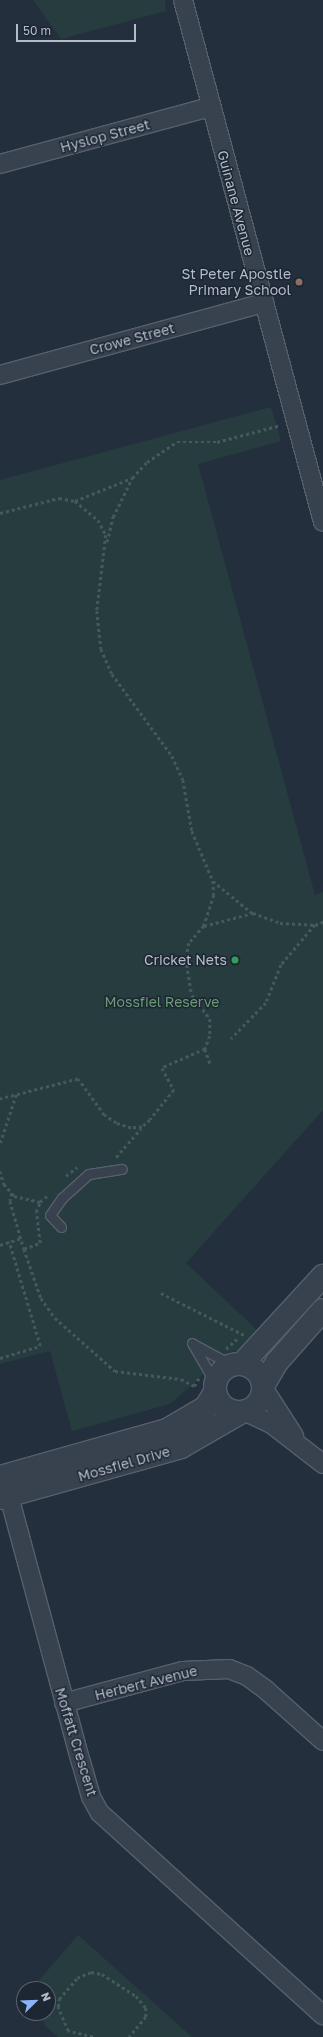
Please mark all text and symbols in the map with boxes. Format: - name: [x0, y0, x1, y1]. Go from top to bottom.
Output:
- scale bar: [18, 16, 138, 42]
- text: 50 m: [23, 23, 51, 38]
- street label: Hyslop Street: [58, 116, 152, 156]
- street label: Guinane Avenue: [214, 149, 258, 257]
- place label: St Peter Apostle Primary School: [182, 266, 291, 298]
- marker: St Peter Apostle Primary School: [294, 277, 304, 287]
- street label: Crowe Street: [88, 320, 176, 358]
- place label: Cricket Nets: [144, 952, 227, 968]
- marker: Cricket Nets: [230, 955, 240, 965]
- park label: Mossfiel Reserve: [105, 994, 219, 1010]
- street label: Mossfiel Drive: [76, 1443, 172, 1485]
- street label: Herbert Avenue: [93, 1662, 199, 1704]
- street label: Moffatt Crescent: [51, 1686, 101, 1798]
- north arrow: [16, 1981, 56, 2021]
- text: N: [39, 1990, 54, 2003]

